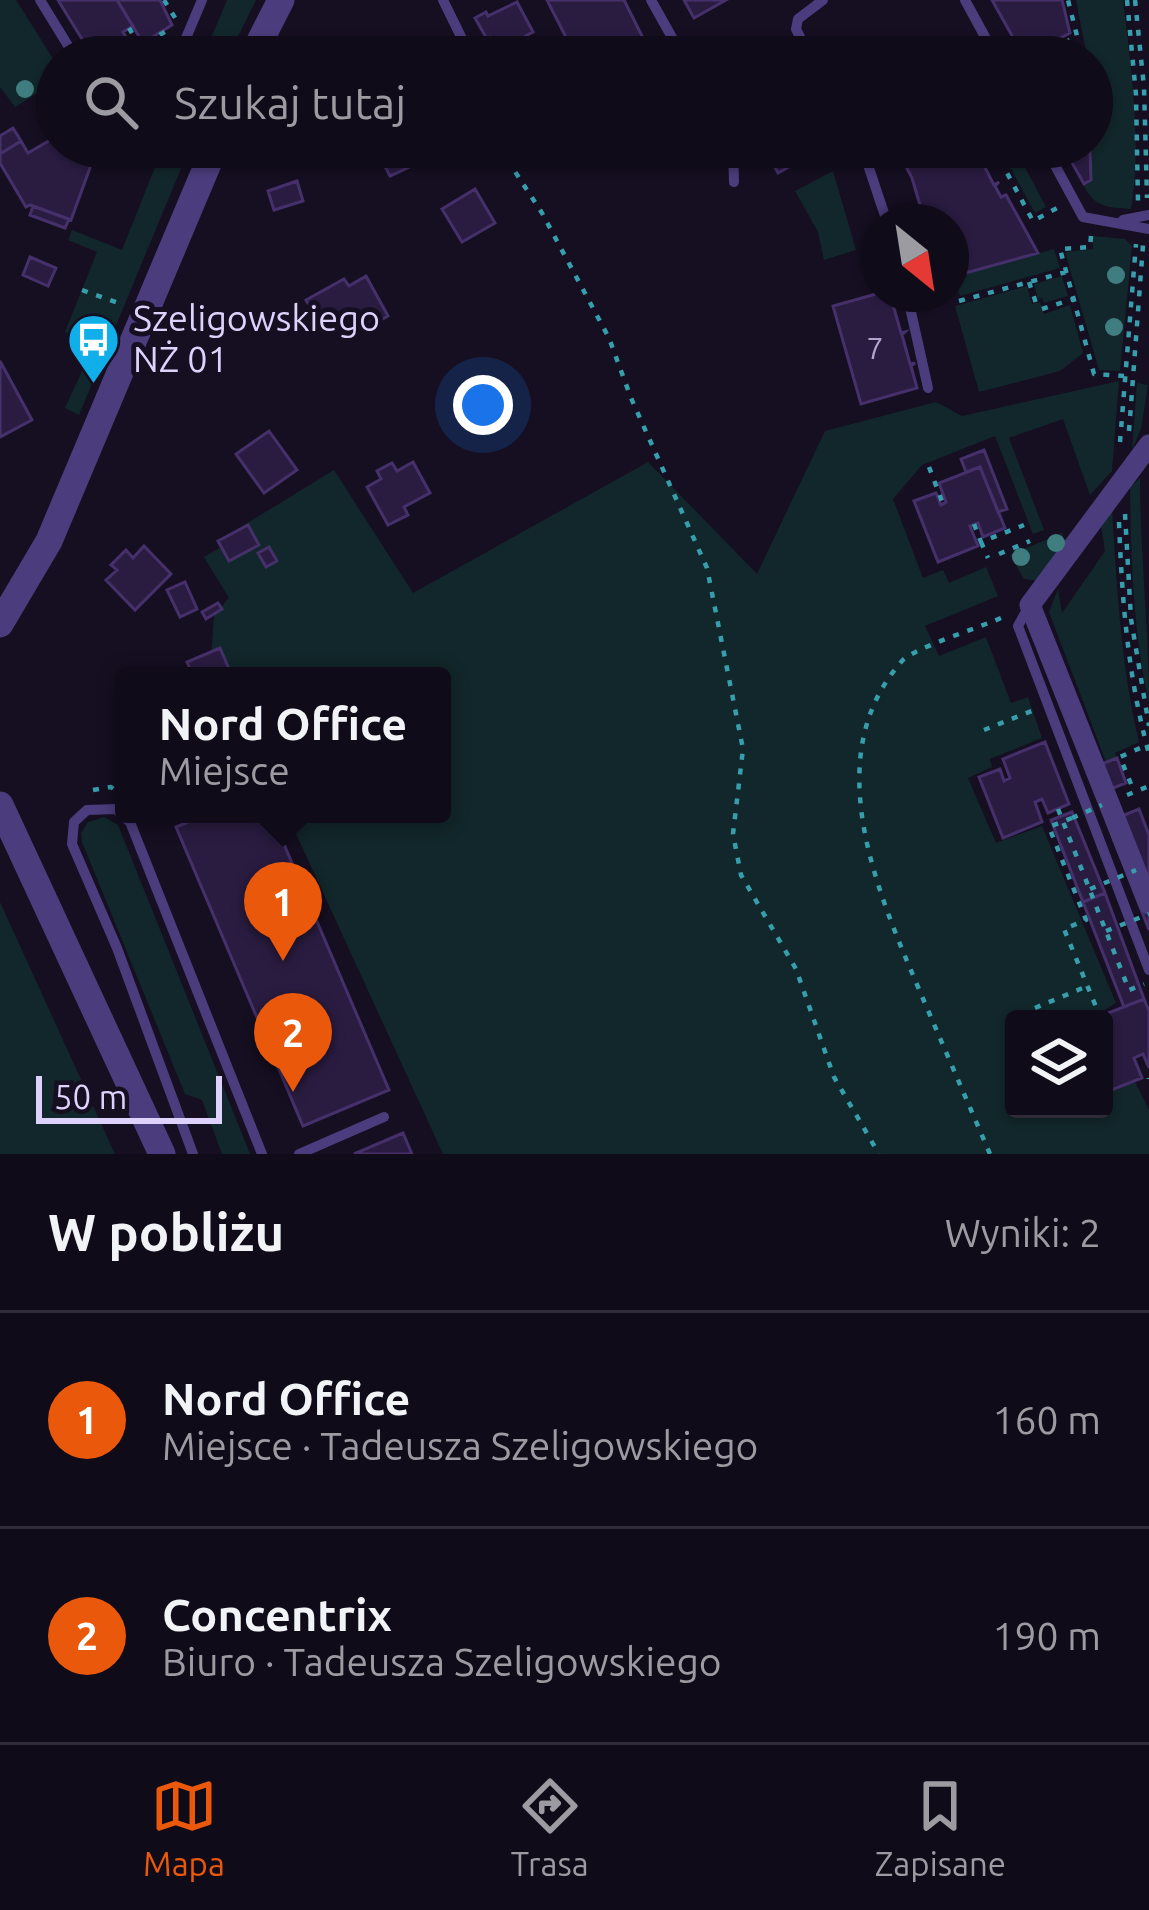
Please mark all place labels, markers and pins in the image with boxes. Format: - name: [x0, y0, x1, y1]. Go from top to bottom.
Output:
- place label: Szeligowskiego NŻ 01: [133, 297, 380, 379]
- bus stop icon: Szeligowskiego NŻ 01: [66, 311, 122, 385]
- pin: 1: [244, 862, 322, 961]
- pin: 2: [254, 993, 332, 1092]

